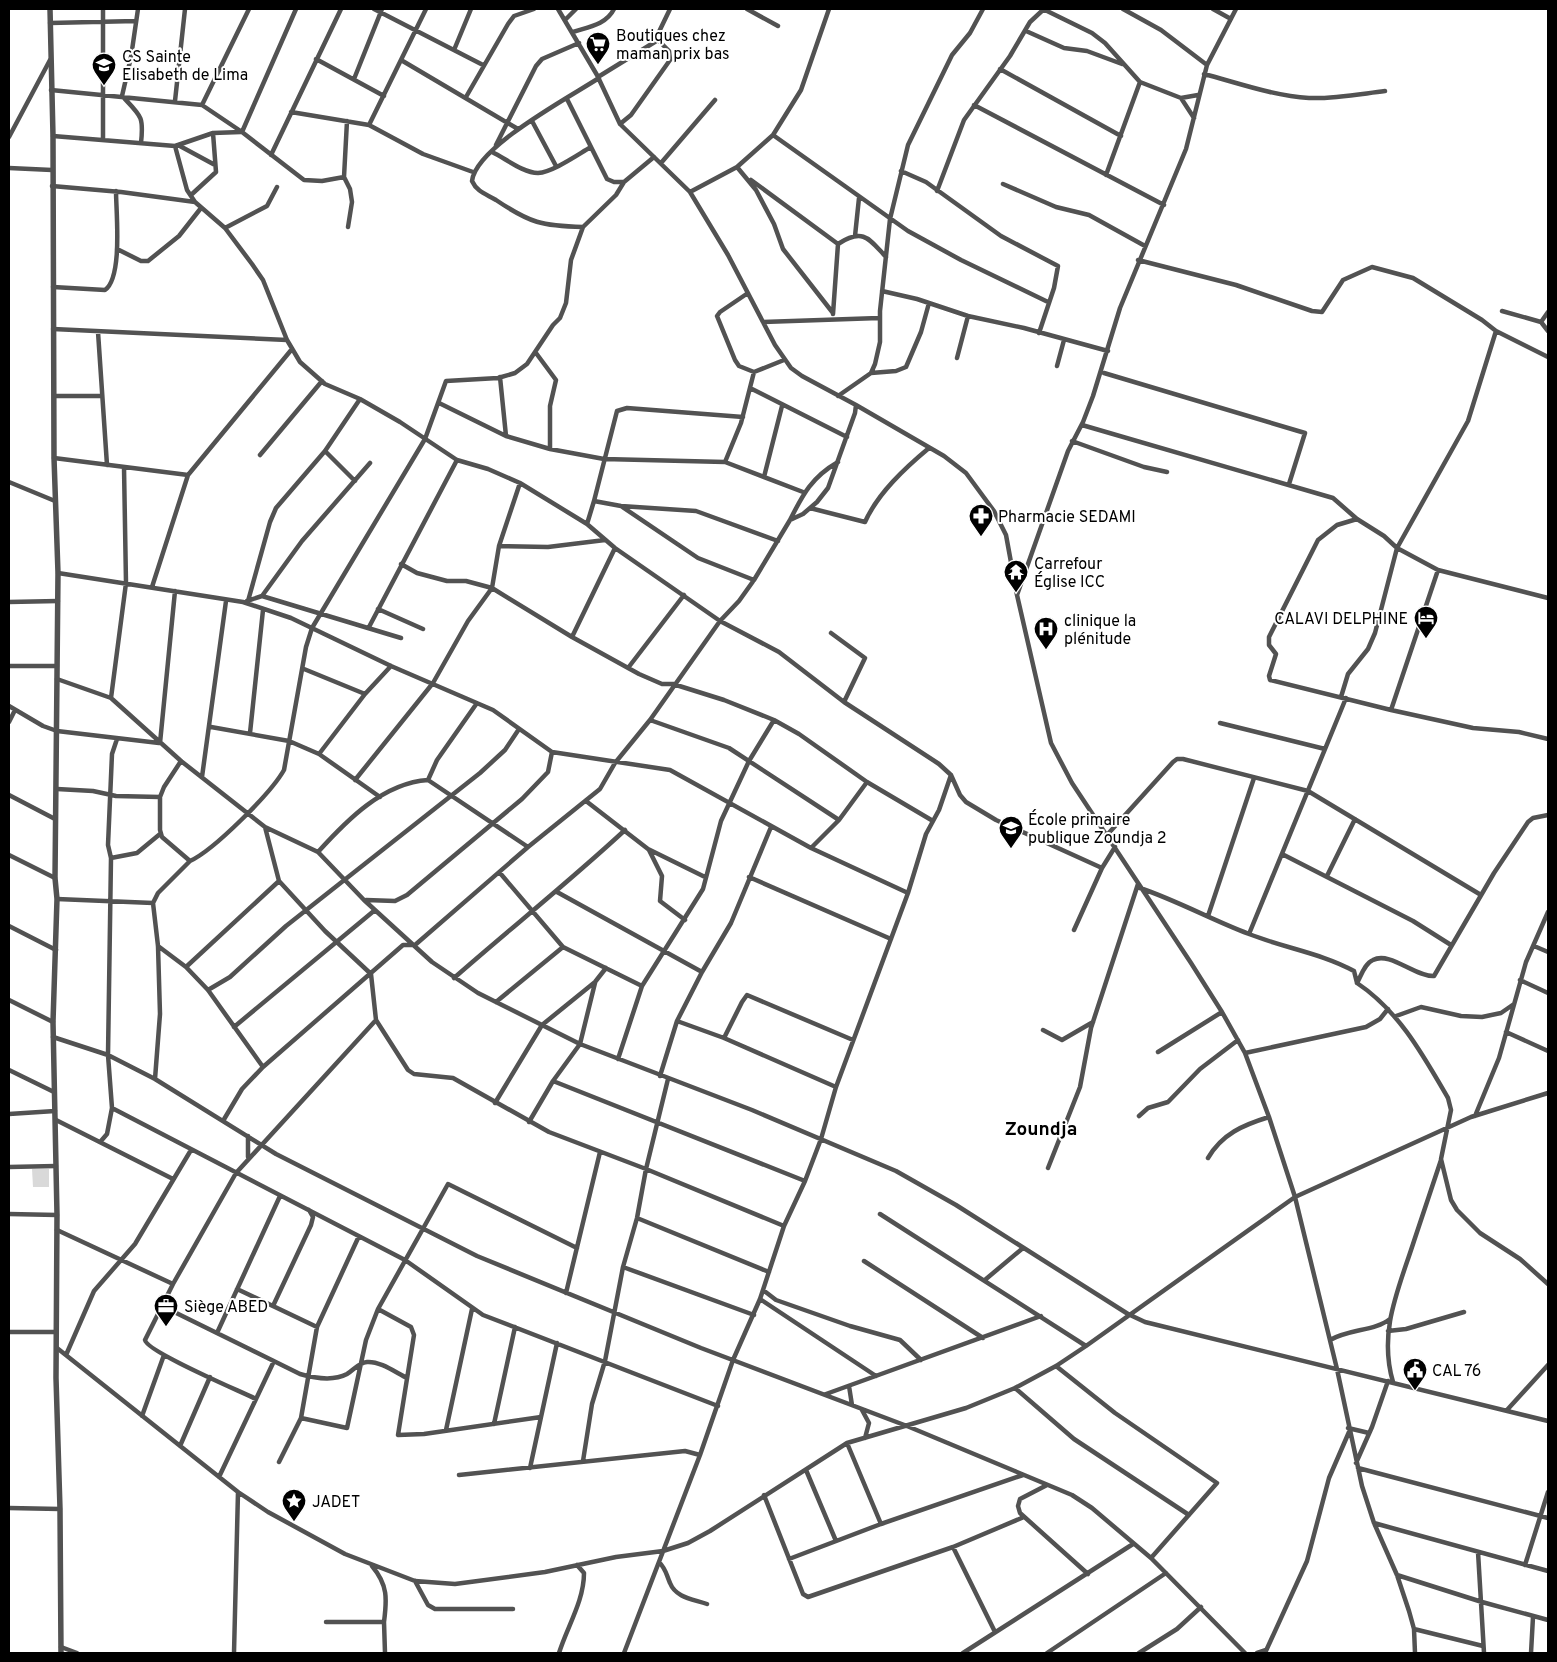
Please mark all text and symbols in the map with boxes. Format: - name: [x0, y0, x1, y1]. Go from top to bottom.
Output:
- place label: Boutiques chez maman prix bas: [616, 27, 730, 65]
- supermarket icon: Boutiques chez maman prix bas: [585, 31, 611, 65]
- place label: CS Sainte Elisabeth de Lima: [122, 48, 248, 86]
- school or university icon: CS Sainte Elisabeth de Lima: [91, 52, 117, 86]
- pharmacy icon: Pharmacie SEDAMI: [968, 503, 994, 537]
- place label: Pharmacie SEDAMI: [998, 508, 1136, 528]
- place label: Carrefour Église ICC: [1034, 555, 1105, 593]
- temple icon: Carrefour Église ICC: [1003, 559, 1029, 593]
- hotel icon: CALAVI DELPHINE: [1413, 605, 1439, 639]
- place label: CALAVI DELPHINE: [1274, 610, 1408, 630]
- place label: clinique la plénitude: [1064, 612, 1136, 650]
- hospital icon: clinique la plénitude: [1033, 616, 1059, 650]
- place label: École primaire publique Zoundja 2: [1028, 809, 1166, 849]
- school or university icon: École primaire publique Zoundja 2: [998, 815, 1024, 849]
- district label: Zoundja: [1005, 1118, 1077, 1142]
- office icon: Siège ABED: [153, 1293, 179, 1327]
- place label: Siège ABED: [184, 1298, 268, 1318]
- public building icon: CAL 76: [1402, 1357, 1428, 1391]
- place label: CAL 76: [1432, 1362, 1481, 1382]
- place icon: JADET: [281, 1488, 307, 1522]
- place label: JADET: [312, 1493, 360, 1513]

